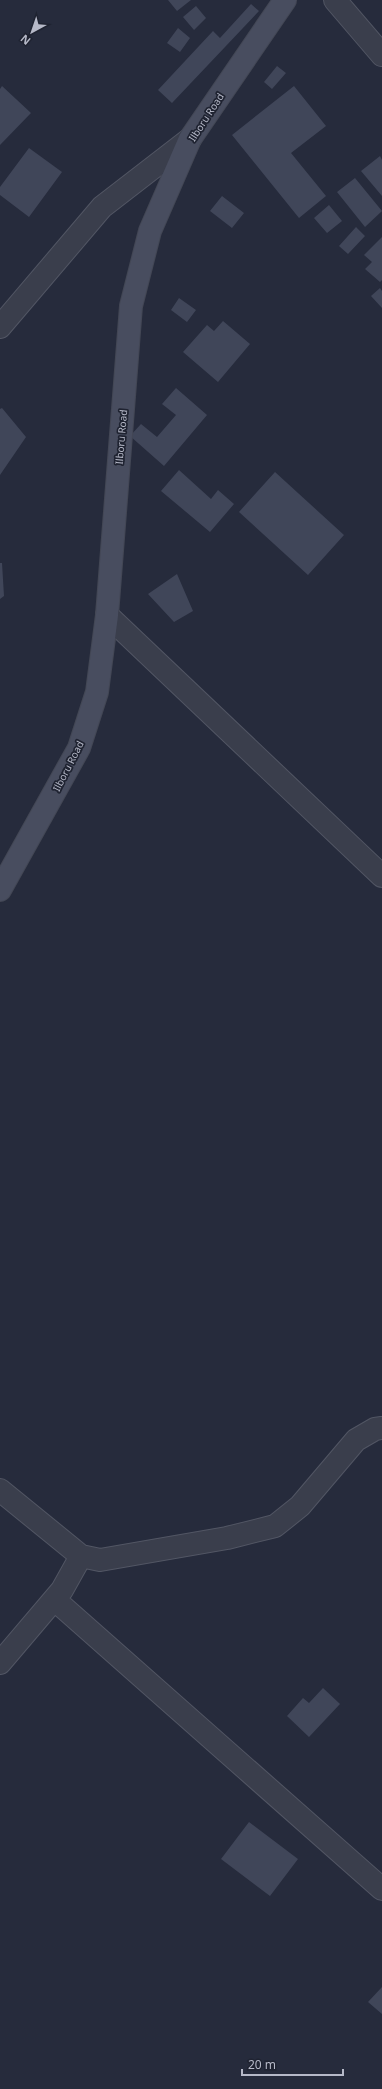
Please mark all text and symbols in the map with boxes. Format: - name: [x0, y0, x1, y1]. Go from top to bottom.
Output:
- north arrow: [12, 12, 52, 52]
- text: N: [17, 31, 34, 49]
- street label: Ilboru Road: [185, 90, 227, 144]
- street label: Ilboru Road: [112, 409, 130, 465]
- street label: Ilboru Road: [49, 738, 87, 794]
- scale bar: [242, 2051, 343, 2077]
- text: 20 m: [248, 2056, 276, 2073]

